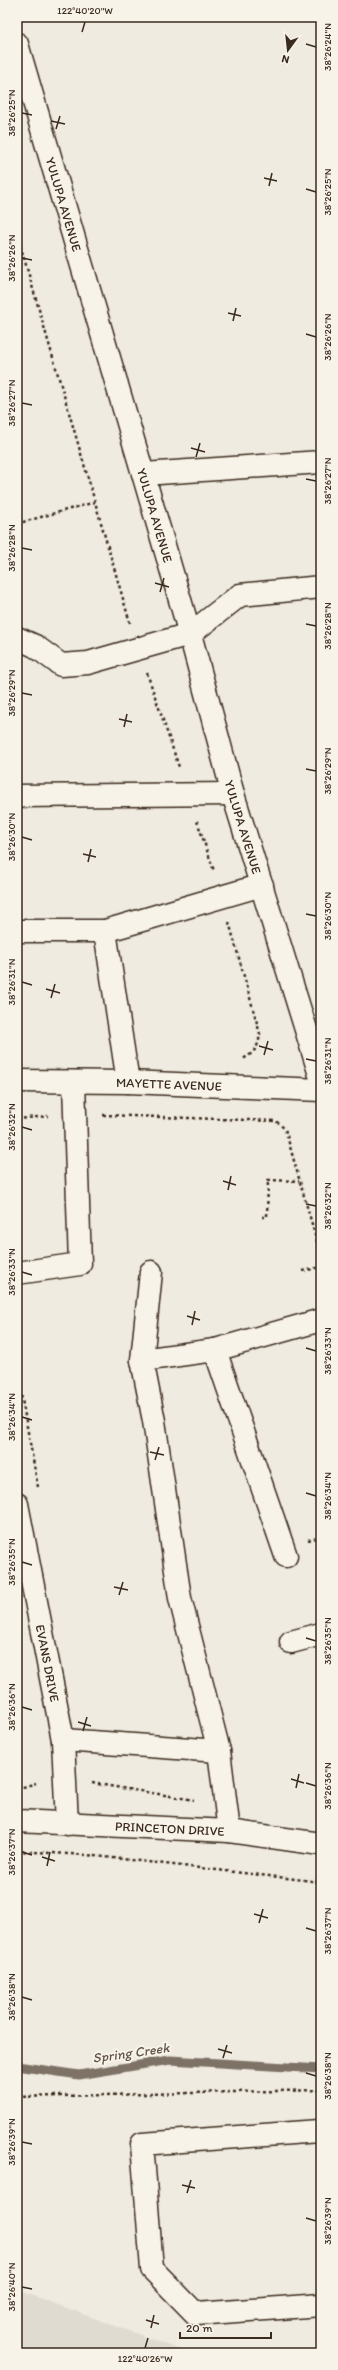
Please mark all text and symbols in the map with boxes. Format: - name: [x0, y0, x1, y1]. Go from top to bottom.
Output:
- text: 122°40'20"W: [57, 4, 113, 17]
- text: 38°26'24"N: [321, 23, 334, 71]
- north arrow: [268, 30, 308, 70]
- text: N: [280, 52, 291, 66]
- text: 38°26'25"N: [5, 89, 18, 137]
- street label: YULUPA AVENUE: [43, 155, 85, 253]
- text: 38°26'25"N: [321, 168, 334, 216]
- text: 38°26'26"N: [5, 234, 18, 282]
- text: 38°26'26"N: [321, 313, 334, 361]
- text: 38°26'27"N: [5, 379, 18, 426]
- text: 38°26'27"N: [321, 457, 334, 504]
- street label: YULUPA AVENUE: [134, 466, 176, 564]
- text: 38°26'28"N: [5, 524, 18, 572]
- text: 38°26'28"N: [321, 602, 334, 650]
- text: 38°26'29"N: [5, 669, 18, 717]
- text: 38°26'29"N: [321, 747, 334, 795]
- street label: YULUPA AVENUE: [222, 778, 265, 876]
- text: 38°26'30"N: [5, 813, 18, 861]
- text: 38°26'30"N: [321, 892, 334, 940]
- text: 38°26'31"N: [5, 958, 18, 1005]
- text: 38°26'31"N: [321, 1037, 334, 1084]
- street label: MAYETTE AVENUE: [116, 1074, 222, 1093]
- text: 38°26'32"N: [5, 1103, 18, 1151]
- text: 38°26'32"N: [321, 1182, 334, 1230]
- text: 38°26'33"N: [5, 1248, 18, 1296]
- text: 38°26'33"N: [321, 1327, 334, 1375]
- text: 38°26'34"N: [5, 1393, 18, 1441]
- text: 38°26'34"N: [321, 1472, 334, 1520]
- text: 38°26'35"N: [5, 1538, 18, 1586]
- text: 38°26'35"N: [321, 1617, 334, 1665]
- street label: EVANS DRIVE: [33, 1623, 63, 1703]
- text: 38°26'36"N: [5, 1683, 18, 1731]
- text: 38°26'36"N: [321, 1762, 334, 1810]
- street label: PRINCETON DRIVE: [115, 1818, 225, 1838]
- text: 38°26'37"N: [5, 1828, 18, 1876]
- text: 38°26'37"N: [321, 1907, 334, 1955]
- text: 38°26'38"N: [5, 1973, 18, 2021]
- water label: Spring Creek: [92, 2039, 171, 2067]
- text: 38°26'38"N: [321, 2052, 334, 2100]
- text: 38°26'39"N: [5, 2118, 18, 2166]
- text: 38°26'39"N: [321, 2197, 334, 2245]
- text: 38°26'40"N: [5, 2262, 18, 2311]
- scale bar: [180, 2314, 271, 2340]
- text: 20 m: [186, 2321, 213, 2335]
- text: 122°40'26"W: [118, 2352, 173, 2365]

